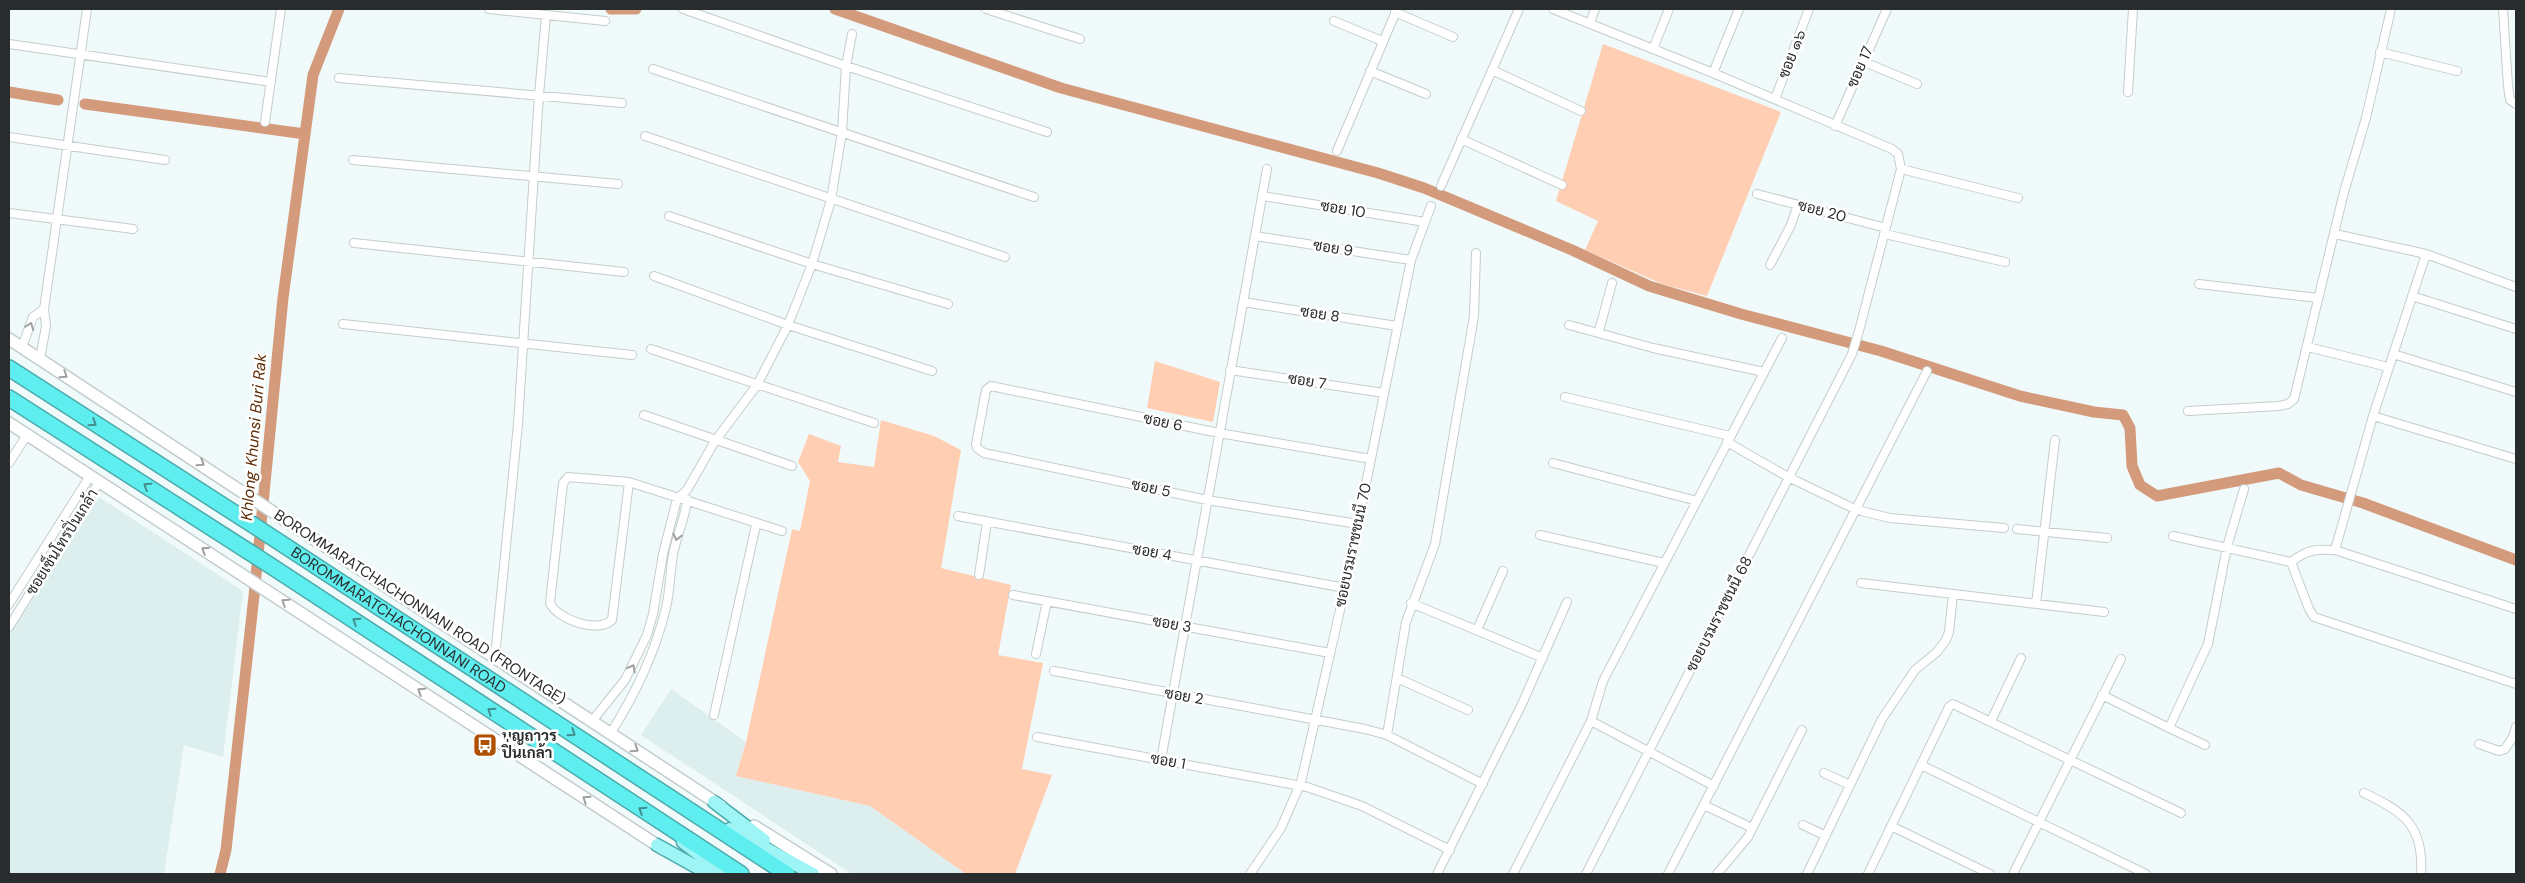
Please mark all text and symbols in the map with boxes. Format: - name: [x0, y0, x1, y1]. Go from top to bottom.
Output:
- street label: ซอย ๑๖: [1774, 27, 1810, 81]
- street label: ซอย 17: [1842, 43, 1878, 91]
- street label: ซอย 20: [1796, 195, 1848, 227]
- street label: ซอย 10: [1319, 196, 1367, 222]
- street label: ซอย 9: [1312, 235, 1354, 261]
- street label: ซอย 8: [1299, 301, 1341, 327]
- one-way arrow: [24, 322, 34, 330]
- water label: Khlong Khunsi Buri Rak: [236, 352, 271, 521]
- street label: ซอย 7: [1286, 368, 1328, 394]
- one-way arrow: [59, 369, 68, 378]
- street label: ซอย 6: [1141, 408, 1185, 436]
- one-way arrow: [88, 417, 97, 427]
- one-way arrow: [195, 457, 204, 466]
- street label: ซอย 5: [1129, 474, 1173, 502]
- street label: ซอยบรมราชชนนี 70: [1330, 481, 1376, 609]
- street label: ซอยเซ็นโทรปิ่นเกล้า: [18, 483, 103, 599]
- one-way arrow: [143, 483, 152, 492]
- street label: BOROMMARATCHACHONNANI ROAD (FRONTAGE): [271, 506, 569, 708]
- one-way arrow: [672, 532, 683, 541]
- street label: ซอย 4: [1131, 539, 1173, 565]
- street label: BOROMMARATCHACHONNANI ROAD: [288, 543, 510, 697]
- one-way arrow: [202, 547, 211, 556]
- street label: ซอยบรมราชชนนี 68: [1681, 553, 1757, 675]
- one-way arrow: [282, 598, 291, 608]
- street label: ซอย 3: [1151, 611, 1193, 637]
- one-way arrow: [352, 618, 361, 627]
- one-way arrow: [625, 664, 635, 673]
- street label: ซอย 2: [1163, 683, 1205, 709]
- one-way arrow: [418, 687, 427, 697]
- one-way arrow: [488, 707, 497, 717]
- place label: บุญถาวร ปิ่นเกล้า: [501, 726, 557, 763]
- one-way arrow: [566, 727, 576, 736]
- bus stop icon: บุญถาวร ปิ่นเกล้า: [472, 732, 498, 758]
- one-way arrow: [630, 743, 639, 753]
- street label: ซอย 1: [1149, 748, 1187, 774]
- one-way arrow: [582, 796, 591, 806]
- one-way arrow: [638, 807, 647, 816]

